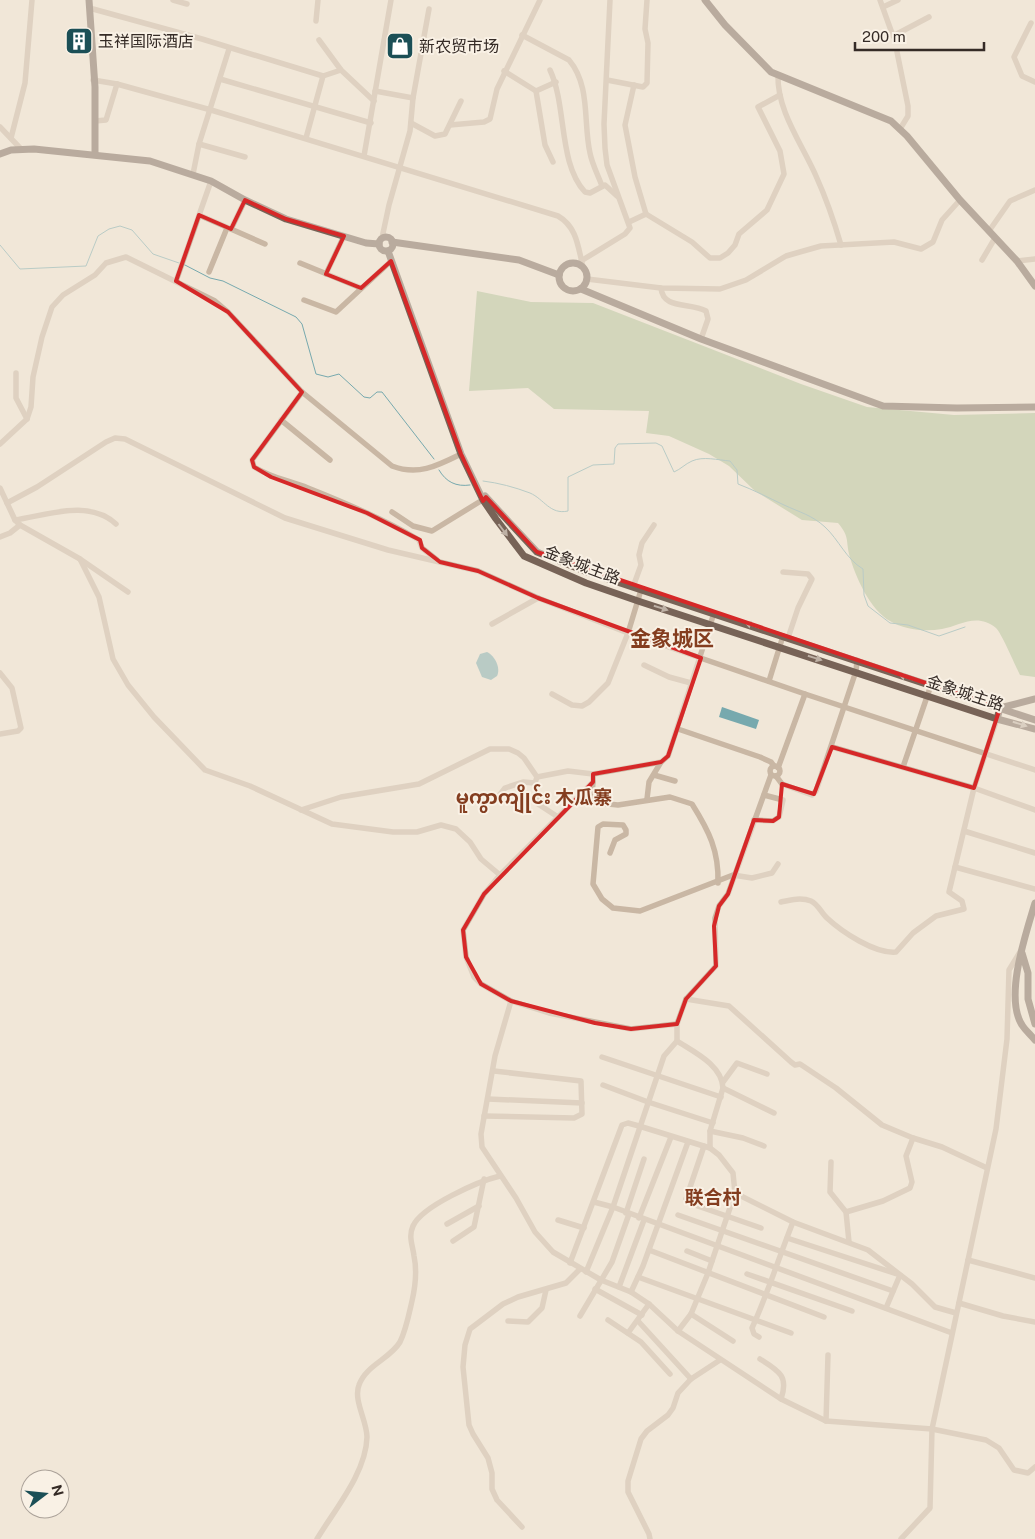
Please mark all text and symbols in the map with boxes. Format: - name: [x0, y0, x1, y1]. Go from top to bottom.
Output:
- scale bar: [855, 20, 984, 52]
- building icon: 玉祥国际酒店: [64, 26, 94, 56]
- text: 200 m: [862, 28, 906, 45]
- shop icon: 新农贸市场: [385, 31, 415, 61]
- place label: 玉祥国际酒店: [98, 32, 194, 51]
- place label: 新农贸市场: [419, 37, 499, 56]
- one-way arrow: [498, 523, 509, 536]
- street label: 金象城主路: [541, 542, 623, 588]
- one-way arrow: [653, 605, 668, 612]
- one-way arrow: [744, 621, 759, 629]
- district label: 金象城区: [630, 626, 714, 651]
- one-way arrow: [808, 655, 823, 662]
- street label: 金象城主路: [924, 672, 1006, 714]
- one-way arrow: [898, 673, 913, 681]
- one-way arrow: [1012, 721, 1027, 729]
- district label: မူကွာကျိုင်း 木瓜寨: [456, 784, 612, 814]
- district label: 联合村: [684, 1186, 742, 1208]
- north arrow: [20, 1469, 70, 1519]
- text: N: [48, 1483, 67, 1498]

